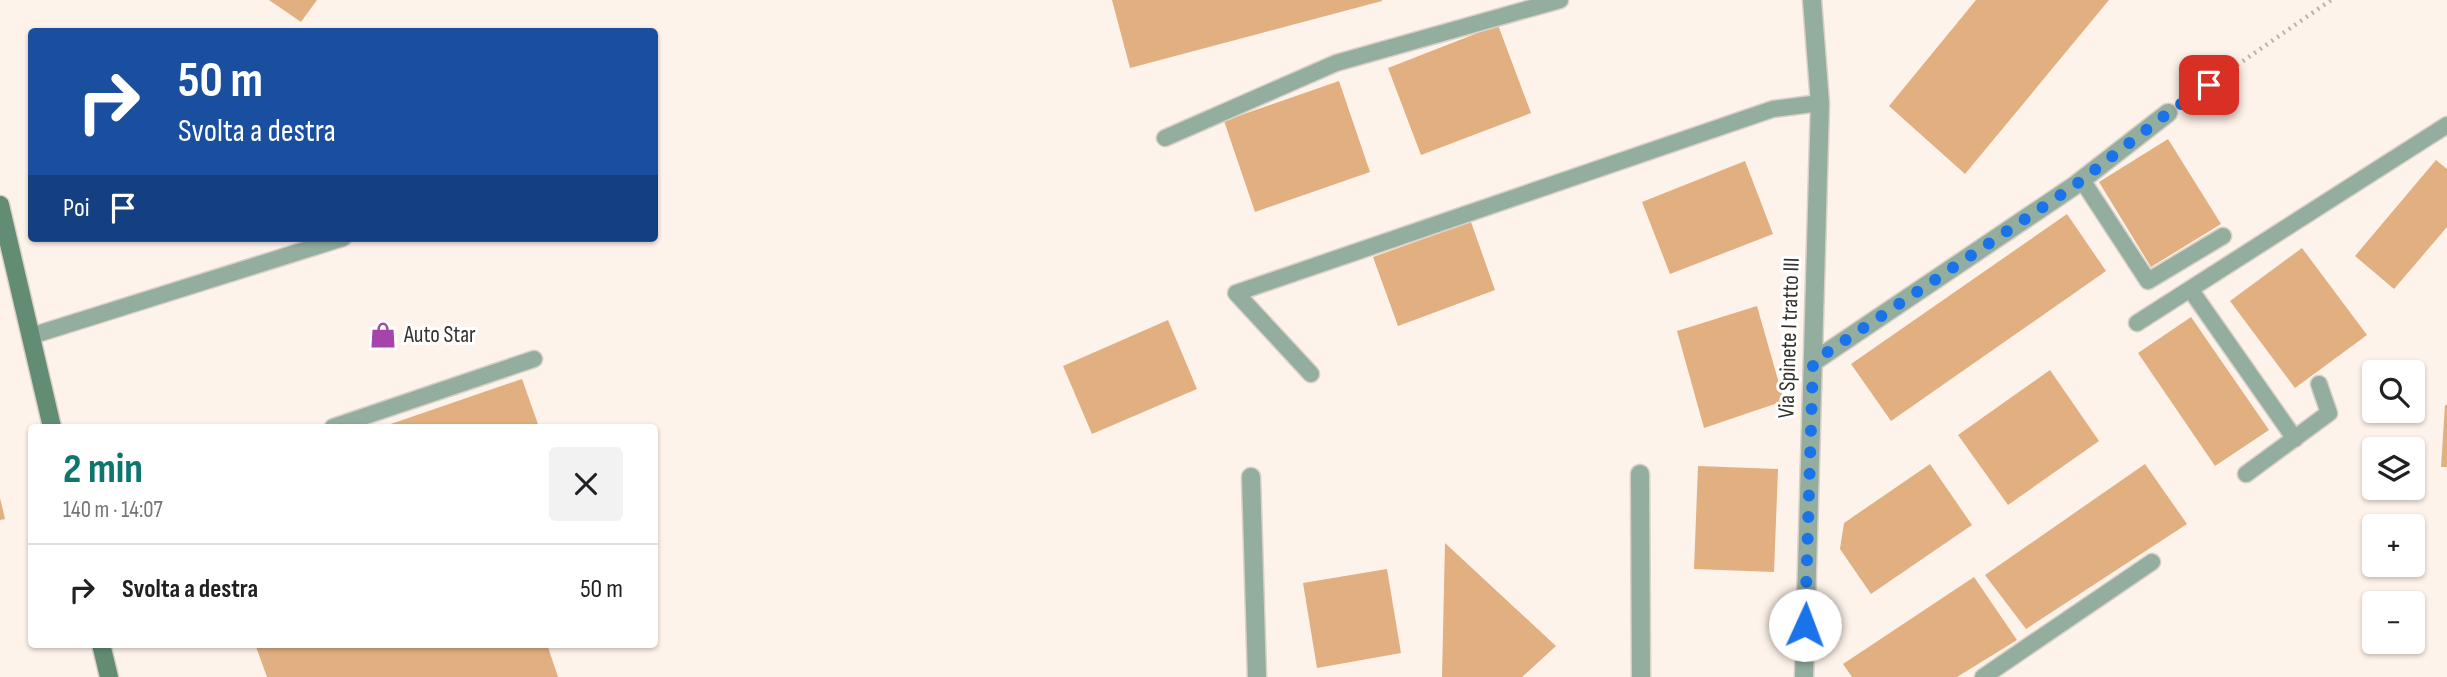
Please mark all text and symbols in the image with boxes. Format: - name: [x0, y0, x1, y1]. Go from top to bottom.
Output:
- text: 50 m: [178, 52, 263, 111]
- pin: [2179, 55, 2239, 115]
- icon: right: [63, 56, 154, 147]
- icon: arrive: [2190, 66, 2228, 104]
- text: Svolta a destra: [178, 112, 336, 151]
- icon: arrive: [104, 189, 142, 227]
- text: Poi: [63, 193, 90, 224]
- street label: Via Spinete I tratto III: [1772, 257, 1806, 419]
- shop icon: Auto Star: [368, 320, 398, 350]
- place label: Auto Star: [403, 321, 476, 349]
- map controls: [2362, 360, 2425, 654]
- button: search: [2362, 360, 2425, 423]
- button: layers: [2362, 437, 2425, 500]
- text: 2 min: [63, 444, 143, 495]
- button: close: [549, 447, 623, 521]
- text: 140 m · 14:07: [63, 496, 163, 524]
- button: +: [2362, 514, 2425, 577]
- icon: right: [63, 571, 101, 609]
- text: Svolta a destra: [122, 574, 258, 605]
- text: 50 m: [580, 574, 623, 605]
- position arrow: [1768, 588, 1842, 662]
- button: −: [2362, 591, 2425, 654]

